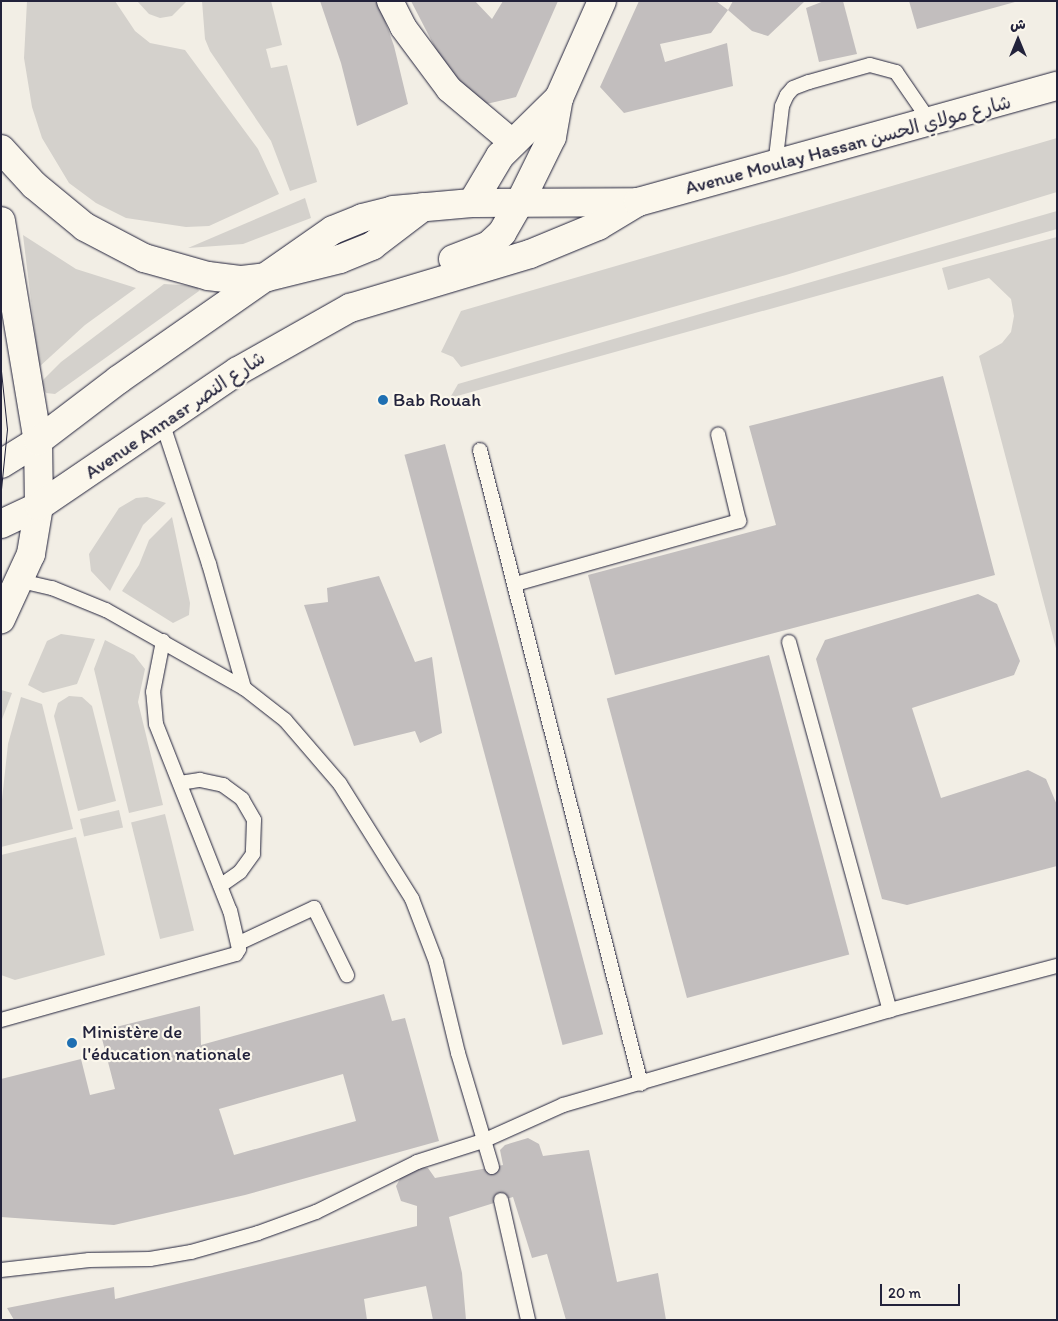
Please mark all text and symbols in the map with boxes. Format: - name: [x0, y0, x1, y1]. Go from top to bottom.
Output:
- north arrow: [993, 15, 1043, 65]
- text: ش: [1010, 16, 1026, 33]
- street label: Avenue Moulay Hassan شارع مولاي الحسن: [682, 90, 1014, 200]
- street label: Avenue Annasr شارع النصر: [81, 346, 269, 484]
- place label: Bab Rouah: [393, 389, 481, 411]
- marker: Bab Rouah: [377, 394, 389, 406]
- place label: Ministère de l'éducation nationale: [82, 1021, 252, 1065]
- marker: Ministère de l'éducation nationale: [66, 1037, 78, 1049]
- scale bar: [883, 1274, 963, 1306]
- text: 20 m: [888, 1284, 921, 1302]

